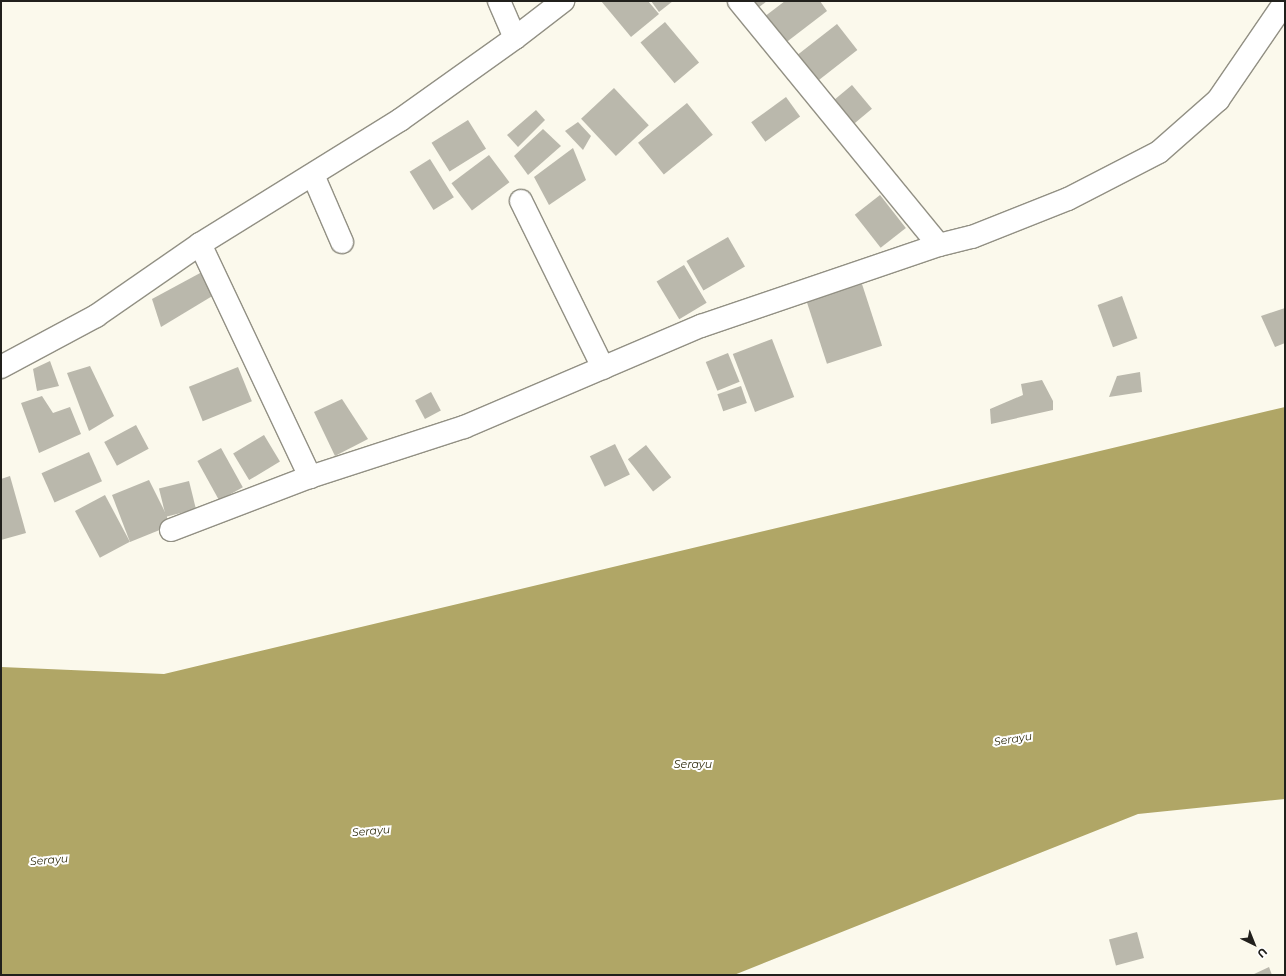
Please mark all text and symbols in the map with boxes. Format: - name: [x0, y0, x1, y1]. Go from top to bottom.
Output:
- water label: Serayu: [993, 729, 1033, 749]
- water label: Serayu: [674, 757, 712, 771]
- water label: Serayu: [351, 823, 391, 839]
- water label: Serayu: [29, 852, 69, 868]
- north arrow: [1234, 924, 1274, 964]
- text: U: [1254, 945, 1270, 961]

